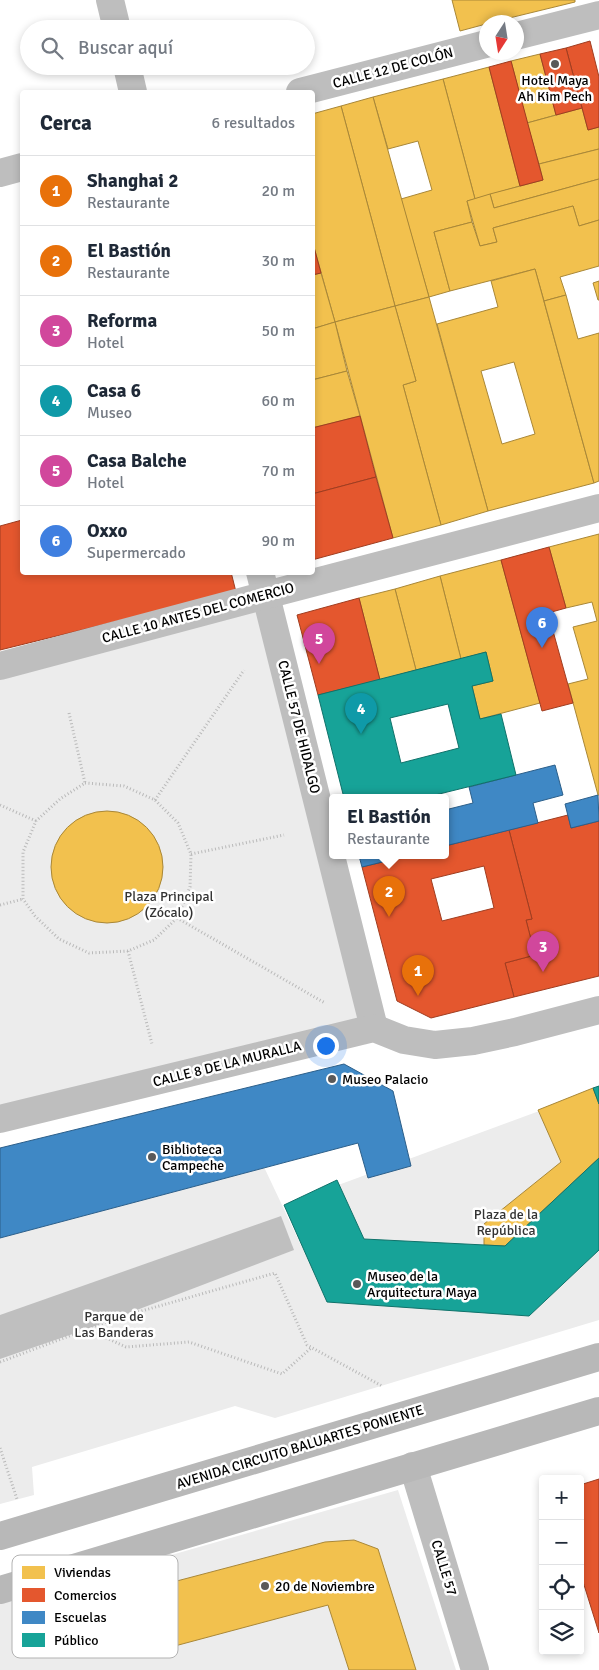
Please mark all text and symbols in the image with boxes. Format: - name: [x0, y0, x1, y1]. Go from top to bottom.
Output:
- north arrow: [479, 15, 524, 60]
- search box: [20, 20, 315, 75]
- icon: search: [38, 34, 66, 62]
- text: Buscar aquí: [78, 36, 173, 60]
- street label: CALLE 12 DE COLÓN: [331, 44, 455, 92]
- marker: Hotel Maya Ah Kim Pech: [549, 58, 561, 70]
- place label: Hotel Maya Ah Kim Pech: [518, 72, 592, 105]
- text: Cerca: [40, 110, 92, 136]
- text: 6 resultados: [212, 113, 295, 133]
- text: Shanghai 2: [87, 169, 178, 193]
- text: 1: [52, 181, 60, 201]
- text: 20 m: [261, 181, 295, 201]
- text: Restaurante: [87, 193, 170, 213]
- text: El Bastión: [87, 239, 171, 263]
- text: 2: [52, 251, 60, 271]
- text: 30 m: [261, 251, 295, 271]
- text: Restaurante: [87, 263, 170, 283]
- text: Reforma: [87, 309, 157, 333]
- text: 3: [52, 321, 60, 341]
- text: 50 m: [261, 321, 295, 341]
- text: Hotel: [87, 333, 124, 353]
- text: Casa 6: [87, 379, 141, 403]
- text: 4: [52, 391, 60, 411]
- text: 60 m: [261, 391, 295, 411]
- text: Museo: [87, 403, 132, 423]
- text: Casa Balche: [87, 449, 187, 473]
- text: 5: [52, 461, 60, 481]
- text: 70 m: [261, 461, 295, 481]
- text: Hotel: [87, 473, 124, 493]
- text: Oxxo: [87, 519, 127, 543]
- text: 6: [52, 531, 60, 551]
- text: 90 m: [261, 531, 295, 551]
- text: Supermercado: [87, 543, 186, 563]
- street label: CALLE 10 ANTES DEL COMERCIO: [100, 579, 296, 647]
- pin: 6: [526, 607, 558, 648]
- pin: 5: [303, 623, 335, 664]
- street label: CALLE 57 DE HIDALGO: [274, 659, 324, 795]
- pin: 4: [345, 693, 377, 734]
- popup: [329, 794, 449, 859]
- text: El Bastión: [347, 805, 431, 829]
- text: Restaurante: [347, 829, 430, 849]
- pin: 2: [373, 876, 405, 917]
- park label: Plaza Principal (Zócalo): [124, 888, 214, 921]
- pin: 3: [527, 931, 559, 972]
- pin: 1: [402, 955, 434, 996]
- your location: [313, 1033, 339, 1059]
- street label: CALLE 8 DE LA MURALLA: [151, 1037, 303, 1091]
- place label: Museo Palacio: [342, 1071, 428, 1088]
- marker: Museo Palacio: [326, 1073, 338, 1085]
- place label: Biblioteca Campeche: [162, 1141, 224, 1174]
- marker: Biblioteca Campeche: [146, 1151, 158, 1163]
- park label: Plaza de la República: [474, 1206, 538, 1239]
- place label: Museo de la Arquitectura Maya: [367, 1268, 477, 1301]
- marker: Museo de la Arquitectura Maya: [351, 1278, 363, 1290]
- park label: Parque de Las Banderas: [74, 1308, 154, 1341]
- street label: AVENIDA CIRCUITO BALUARTES PONIENTE: [174, 1401, 426, 1493]
- map controls: [539, 1475, 584, 1655]
- button: +: [539, 1475, 584, 1520]
- button: −: [539, 1520, 584, 1565]
- street label: CALLE 57: [427, 1538, 461, 1598]
- legend: [12, 1555, 178, 1658]
- text: Viviendas: [54, 1564, 111, 1581]
- button: locate: [539, 1565, 584, 1610]
- place label: 20 de Noviembre: [275, 1578, 375, 1595]
- marker: 20 de Noviembre: [259, 1580, 271, 1592]
- text: Comercios: [54, 1587, 117, 1604]
- text: Escuelas: [54, 1609, 107, 1626]
- button: layers: [539, 1610, 584, 1655]
- text: Público: [54, 1632, 98, 1649]

